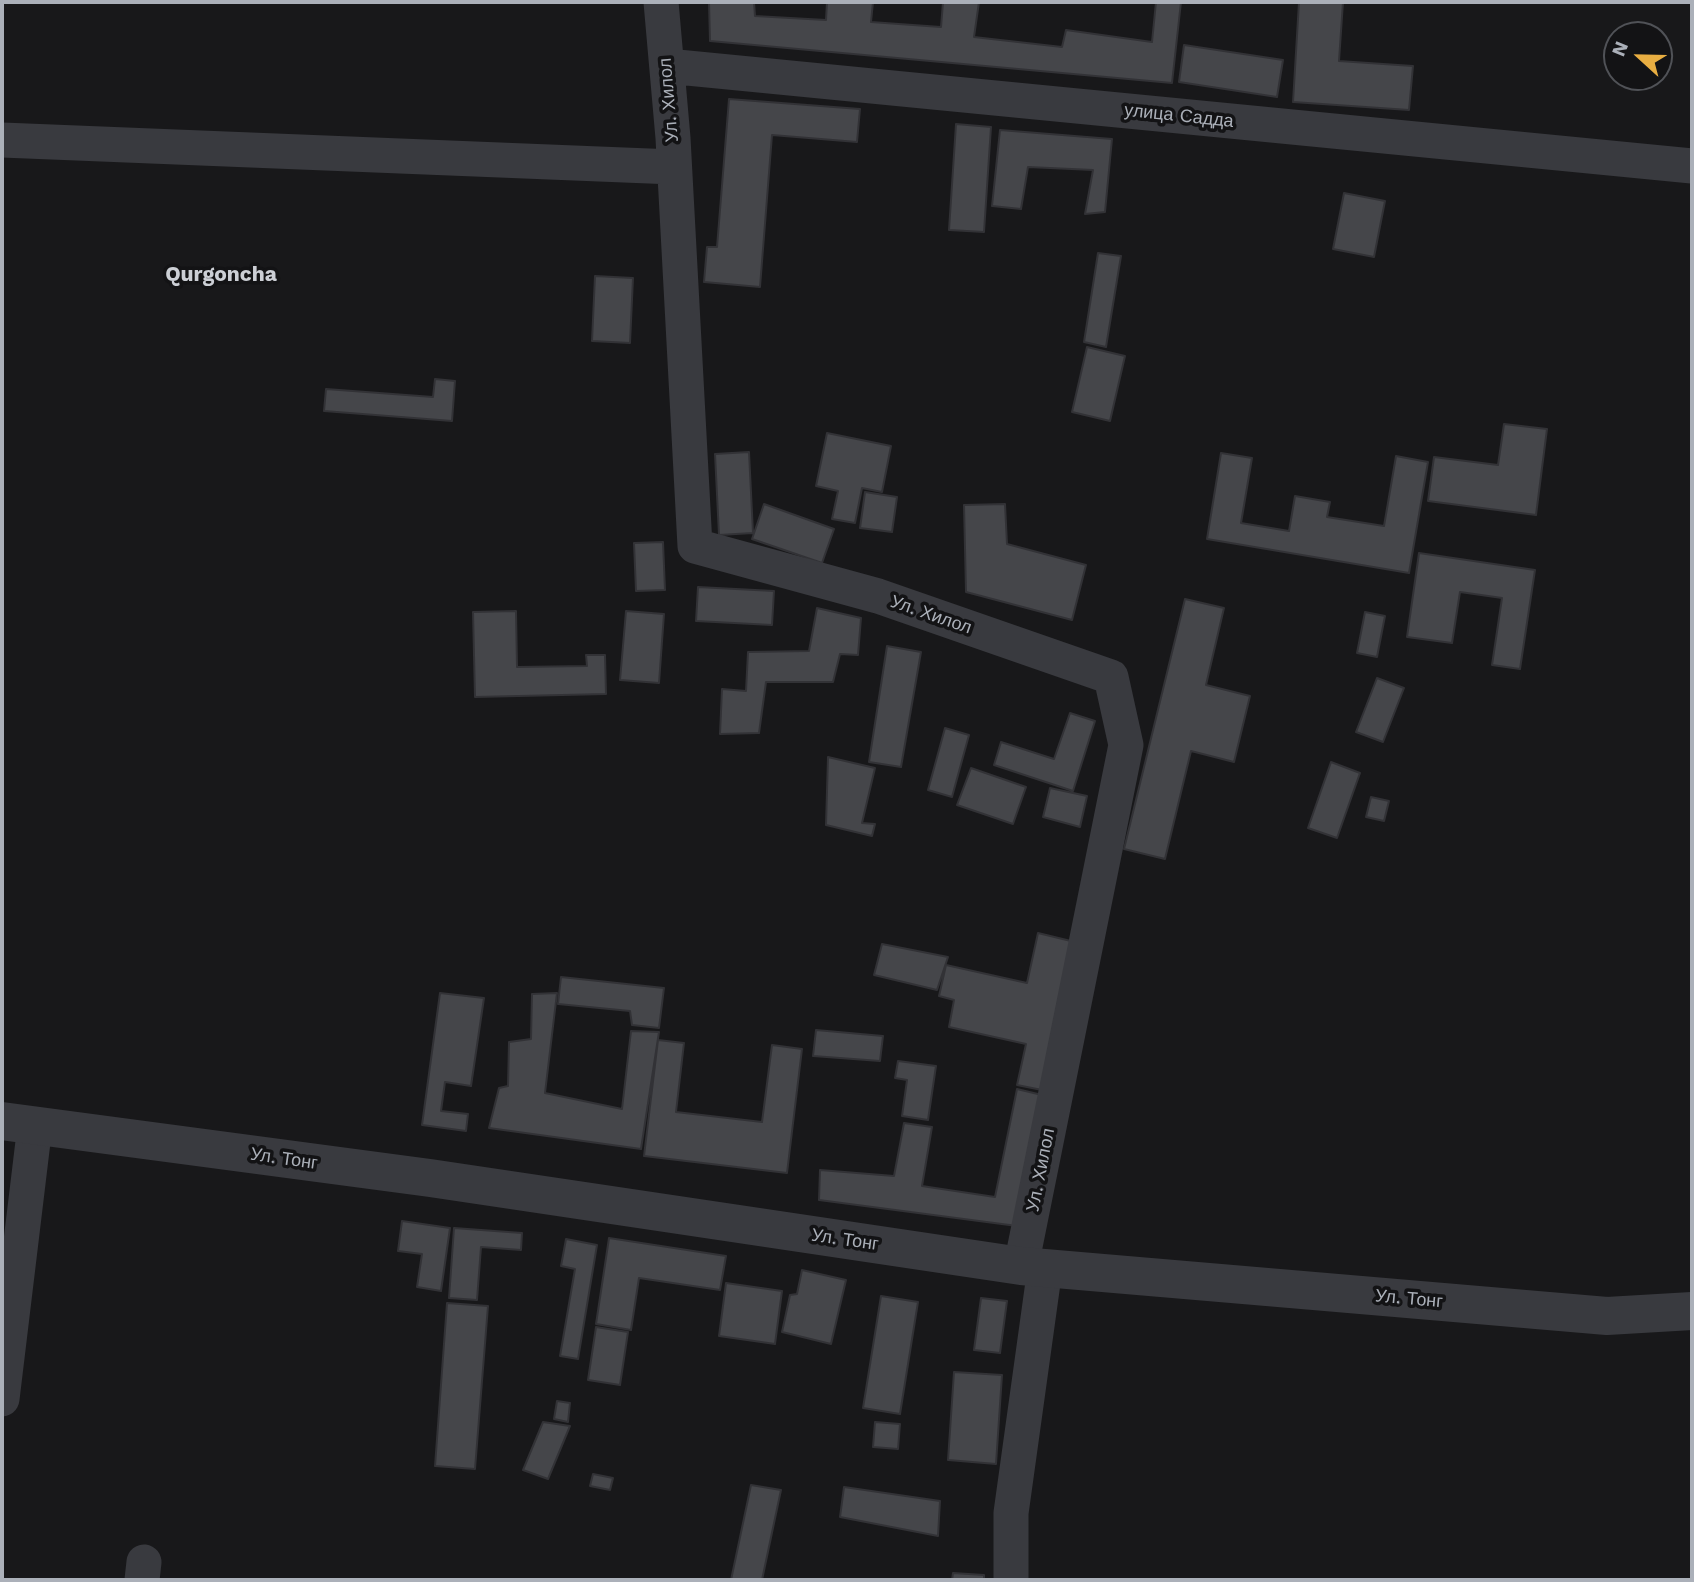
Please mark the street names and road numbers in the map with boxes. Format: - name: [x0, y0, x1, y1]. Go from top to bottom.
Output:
- street label: Ул. Хилол: [655, 57, 683, 143]
- street label: улица Садда: [1123, 100, 1235, 132]
- street label: Ул. Хилол: [888, 591, 974, 639]
- street label: Ул. Хилол: [1022, 1126, 1060, 1214]
- street label: Ул. Тонг: [249, 1144, 319, 1174]
- street label: Ул. Тонг: [810, 1225, 880, 1255]
- street label: Ул. Тонг: [1374, 1285, 1444, 1313]

